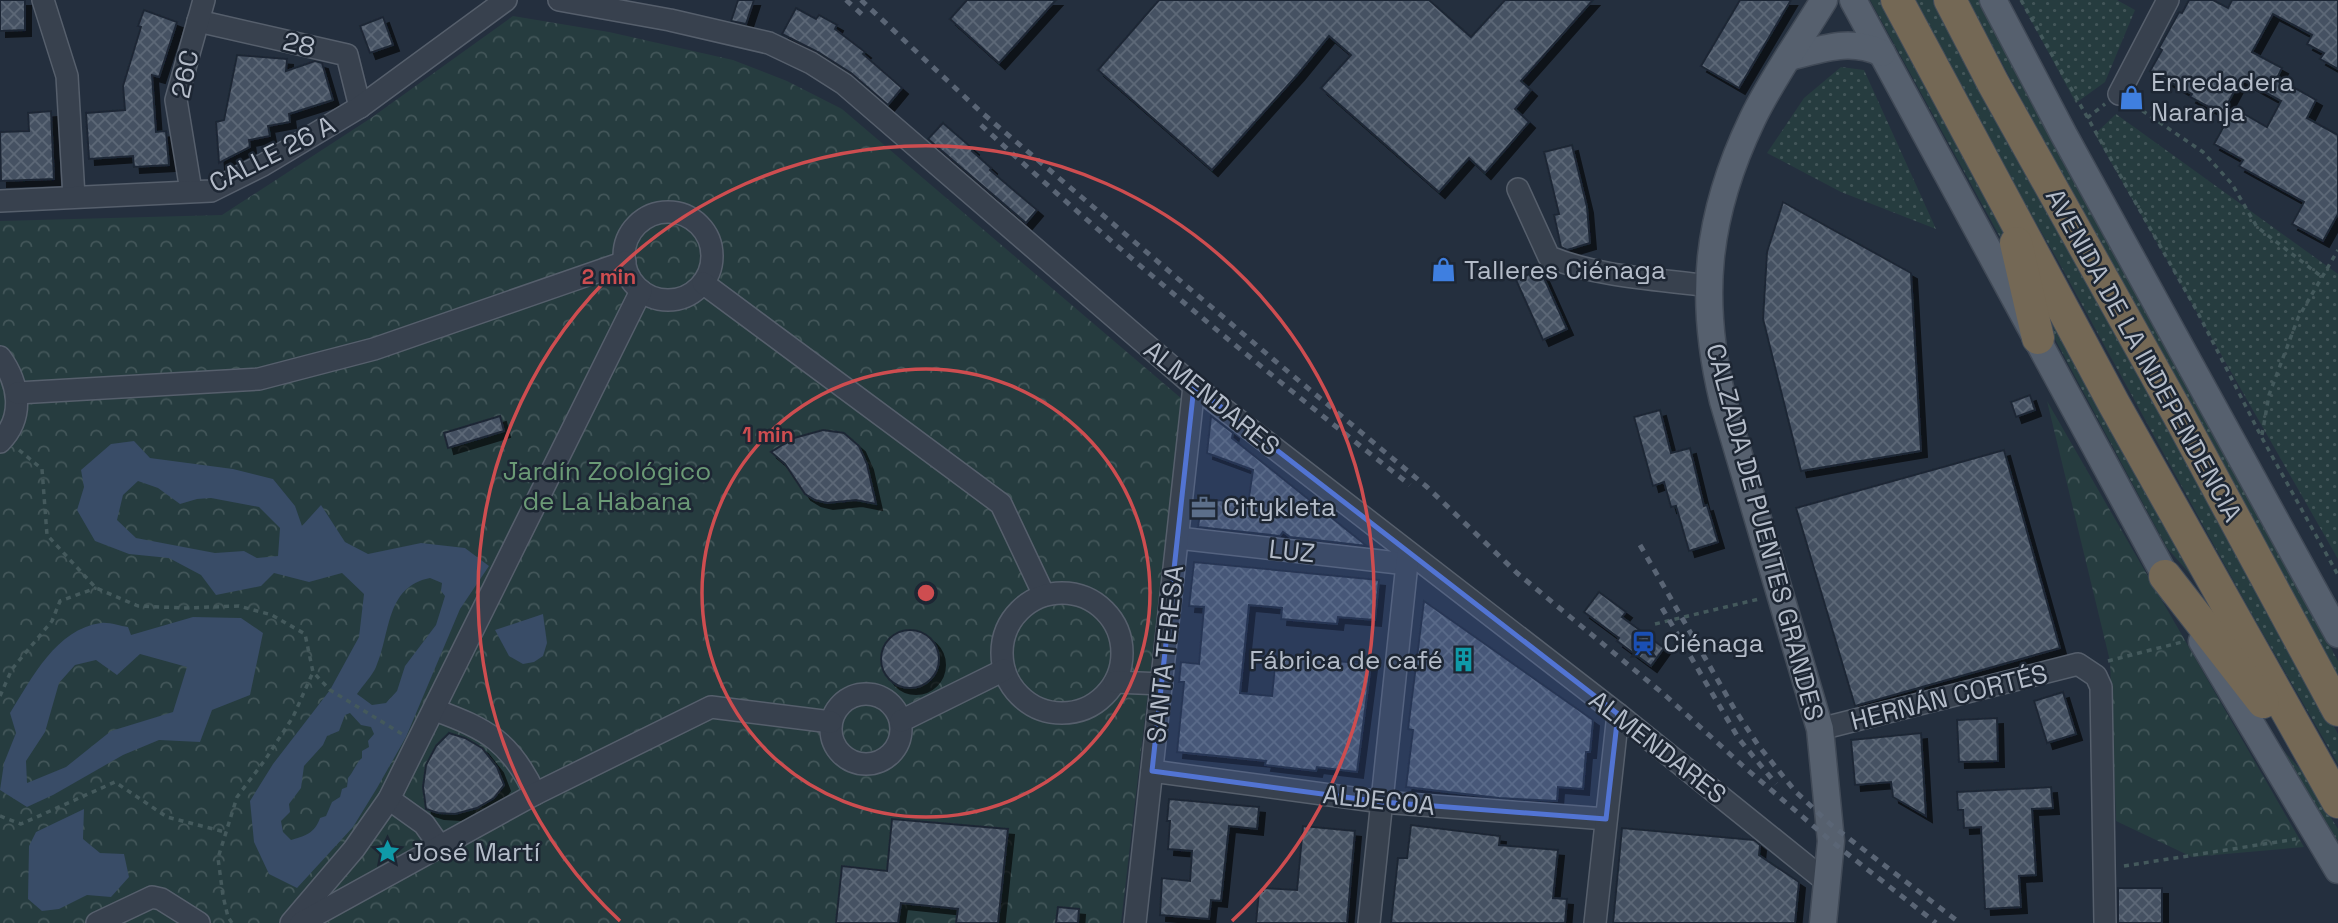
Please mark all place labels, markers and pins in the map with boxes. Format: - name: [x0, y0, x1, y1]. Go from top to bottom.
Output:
- place label: Enredadera Naranja: [2151, 65, 2294, 129]
- shop icon: Enredadera Naranja: [2117, 83, 2145, 111]
- place label: Talleres Ciénaga: [1464, 253, 1666, 287]
- shop icon: Talleres Ciénaga: [1430, 256, 1458, 284]
- place label: Citykleta: [1223, 490, 1336, 524]
- office icon: Citykleta: [1189, 493, 1217, 521]
- centre of rings: [914, 581, 938, 605]
- place label: Ciénaga: [1663, 626, 1764, 660]
- station icon: Ciénaga: [1629, 629, 1657, 657]
- place label: Fábrica de café: [1249, 643, 1443, 677]
- building icon: Fábrica de café: [1449, 646, 1477, 674]
- place label: José Martí: [408, 835, 541, 869]
- place icon: José Martí: [374, 838, 402, 866]

